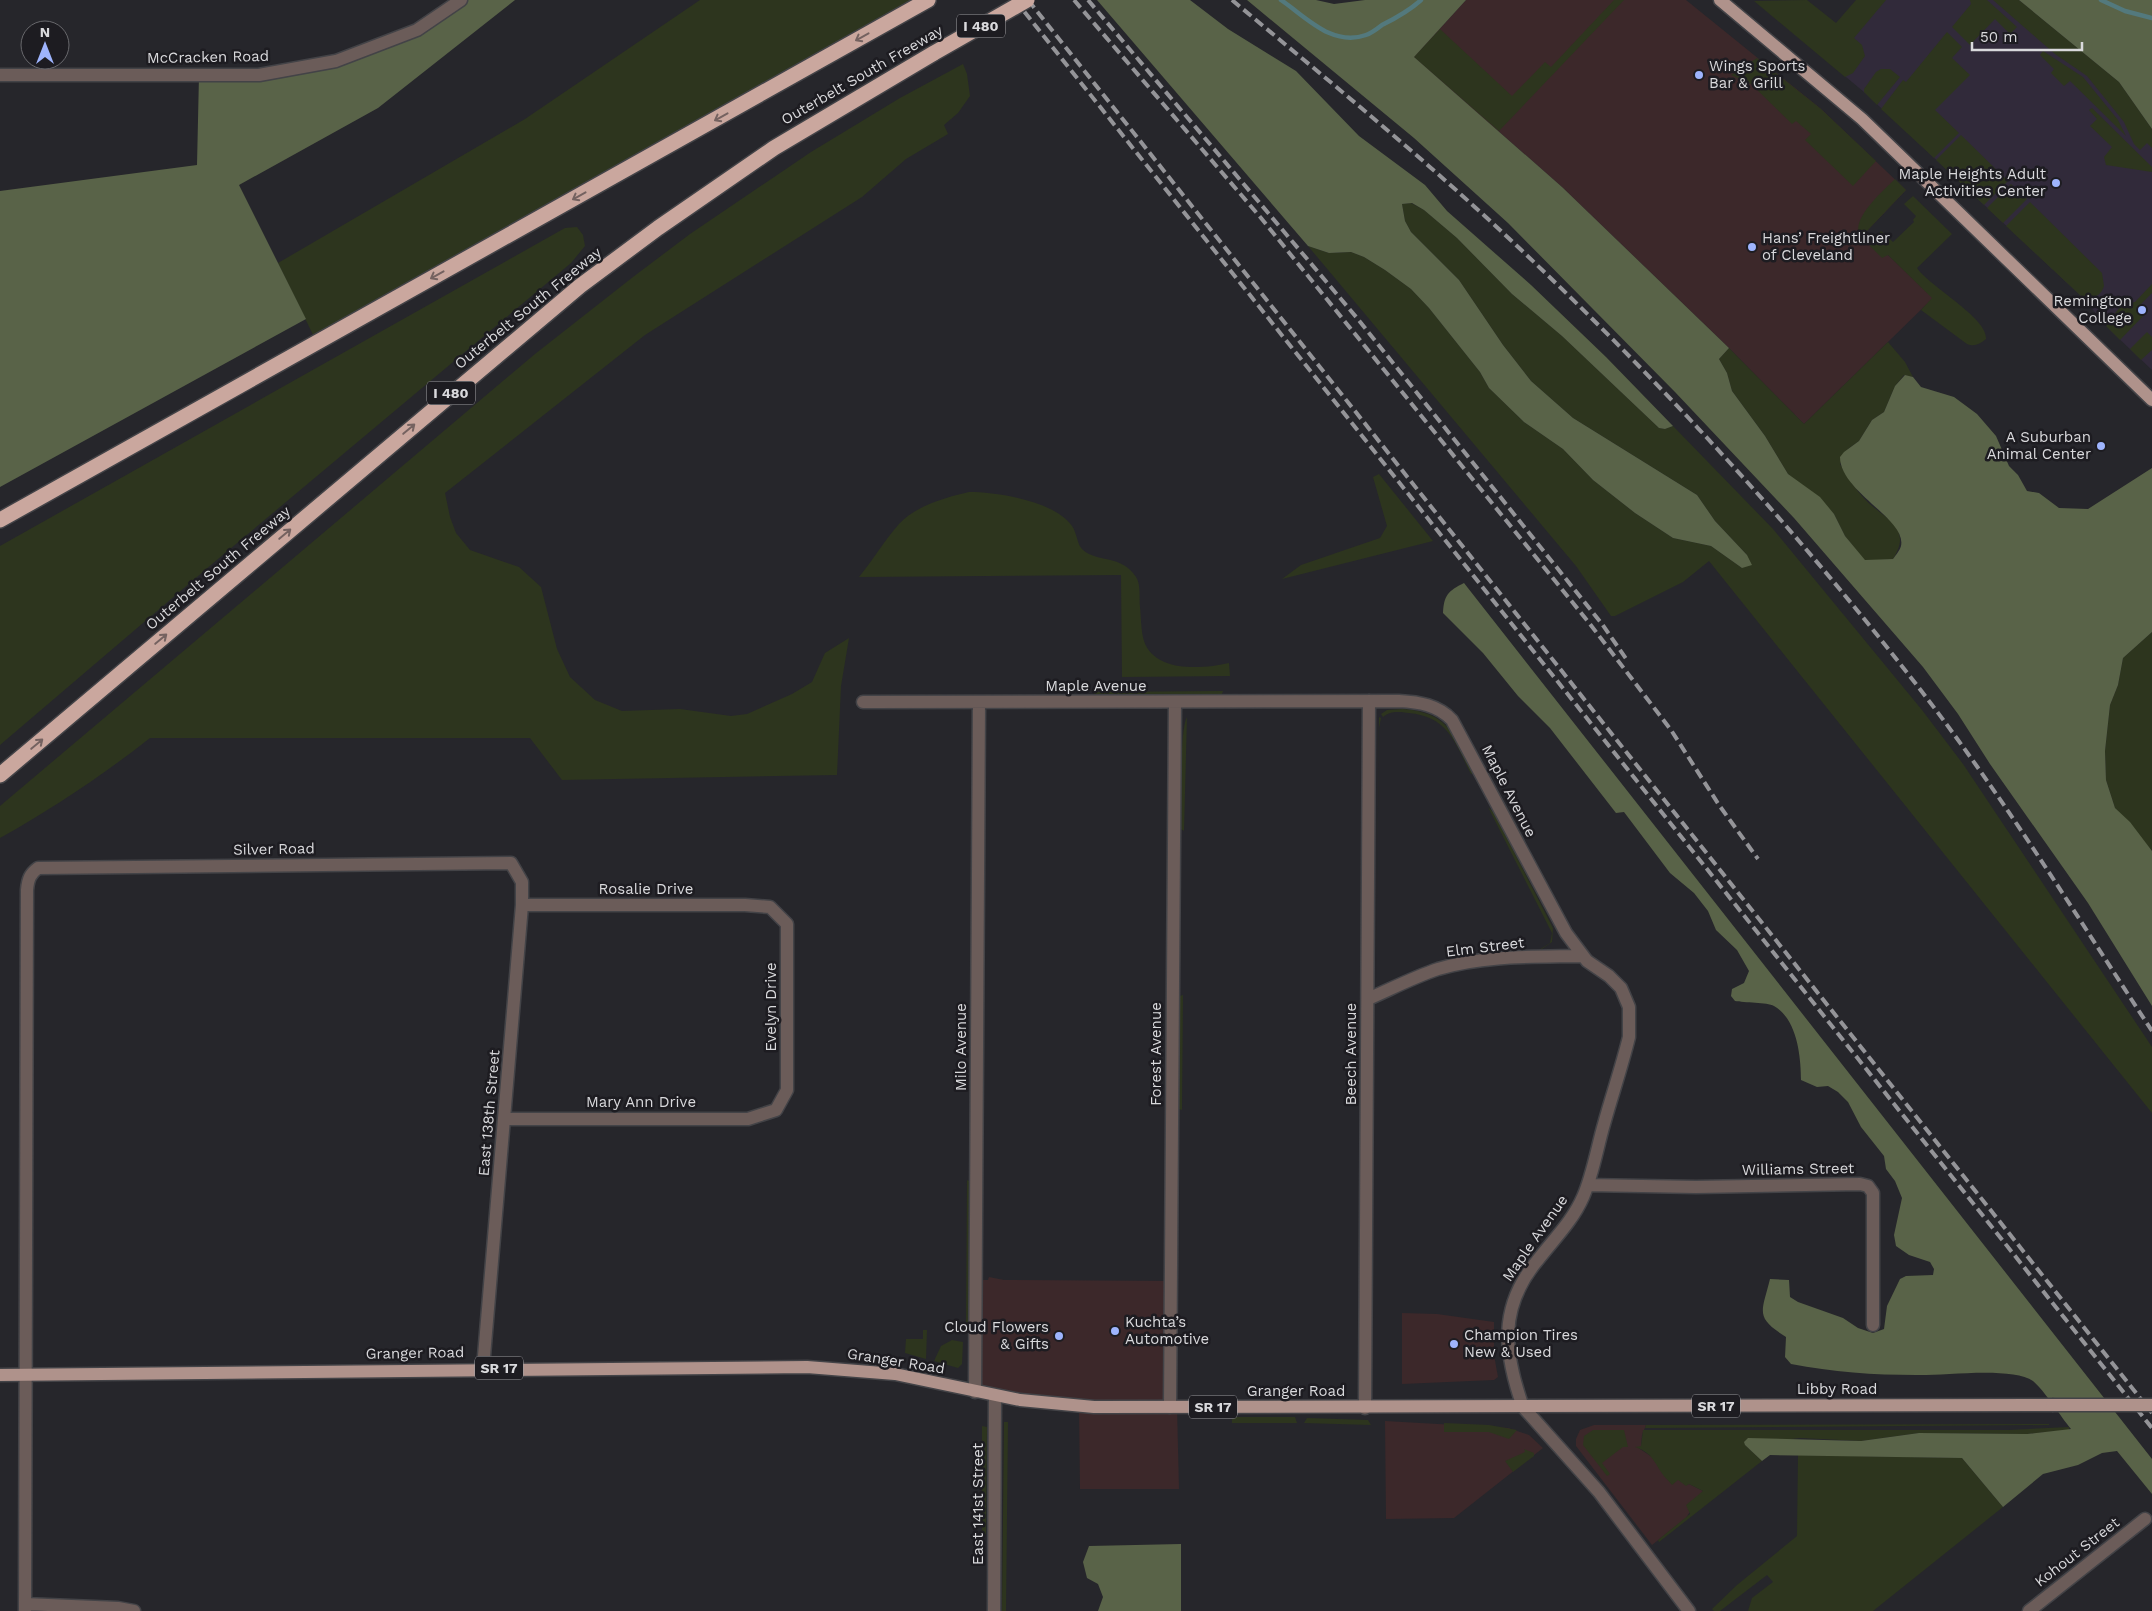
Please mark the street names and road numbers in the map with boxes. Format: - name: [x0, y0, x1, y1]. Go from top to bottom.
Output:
- road number: I 480: [957, 15, 1005, 38]
- street label: Outerbelt South Freeway: [778, 21, 946, 129]
- street label: McCracken Road: [147, 47, 269, 67]
- street label: Outerbelt South Freeway: [451, 243, 605, 373]
- road number: I 480: [427, 382, 475, 404]
- street label: Outerbelt South Freeway: [142, 502, 294, 634]
- street label: Maple Avenue: [1045, 677, 1147, 695]
- street label: Maple Avenue: [1478, 742, 1540, 840]
- street label: Silver Road: [233, 839, 315, 859]
- street label: Rosalie Drive: [599, 880, 693, 898]
- street label: Elm Street: [1445, 933, 1526, 961]
- street label: Evelyn Drive: [762, 962, 780, 1052]
- street label: Forest Avenue: [1147, 1002, 1165, 1106]
- street label: Milo Avenue: [952, 1003, 970, 1091]
- street label: Beech Avenue: [1342, 1003, 1360, 1105]
- street label: East 138th Street: [475, 1048, 504, 1177]
- street label: Mary Ann Drive: [586, 1093, 696, 1111]
- street label: Williams Street: [1742, 1159, 1855, 1179]
- street label: Maple Avenue: [1499, 1191, 1571, 1285]
- street label: Granger Road: [366, 1343, 464, 1363]
- street label: Granger Road: [846, 1344, 946, 1378]
- road number: SR 17: [475, 1356, 523, 1380]
- street label: Libby Road: [1797, 1380, 1877, 1398]
- street label: Granger Road: [1247, 1382, 1345, 1400]
- road number: SR 17: [1692, 1394, 1740, 1418]
- road number: SR 17: [1189, 1395, 1237, 1418]
- street label: East 141st Street: [969, 1442, 987, 1565]
- street label: Kohout Street: [2031, 1513, 2123, 1591]

